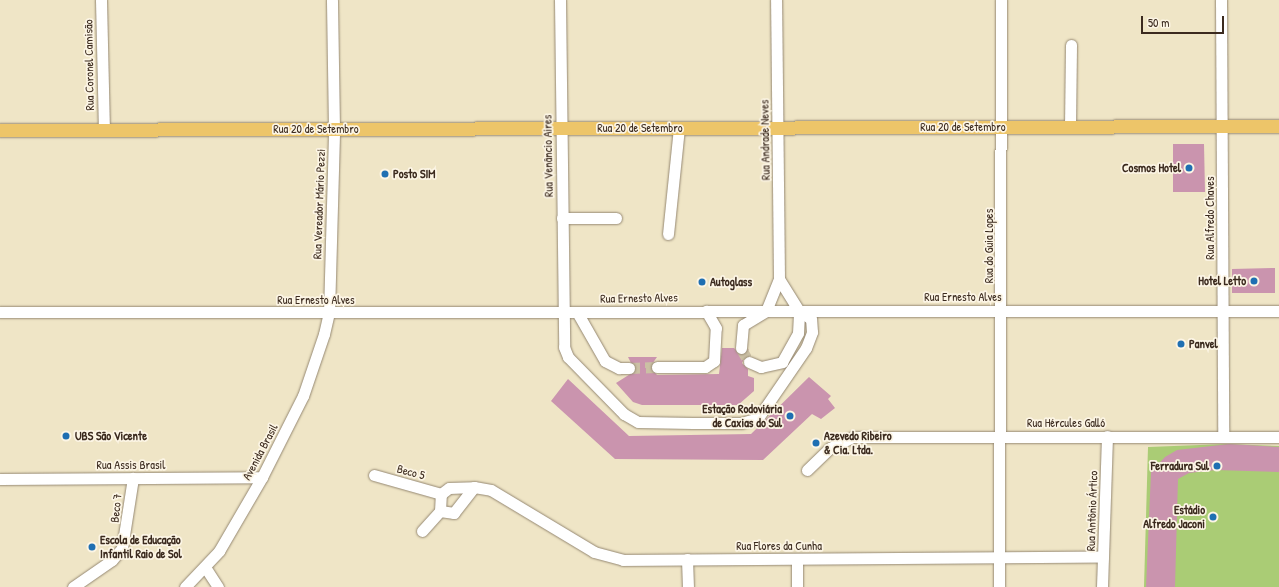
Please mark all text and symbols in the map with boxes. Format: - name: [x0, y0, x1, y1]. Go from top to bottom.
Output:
- scale bar: [1143, 8, 1226, 34]
- text: 50 m: [1148, 14, 1169, 31]
- street label: Rua Coronel Camisão: [81, 19, 97, 111]
- street label: Rua Andrade Neves: [757, 100, 773, 180]
- street label: Rua Venâncio Aires: [540, 115, 556, 197]
- street label: Rua 20 de Setembro: [920, 120, 1006, 134]
- street label: Rua 20 de Setembro: [597, 121, 683, 135]
- street label: Rua 20 de Setembro: [273, 122, 359, 136]
- street label: Rua Vereador Mário Pezzi: [310, 149, 328, 259]
- place label: Cosmos Hotel: [1122, 161, 1181, 175]
- marker: Cosmos Hotel: [1184, 163, 1194, 173]
- place label: Posto SIM: [393, 167, 435, 181]
- marker: Posto SIM: [380, 169, 390, 179]
- street label: Rua Alfredo Chaves: [1203, 176, 1217, 260]
- street label: Rua do Guia Lopes: [982, 209, 996, 283]
- place label: Hotel Letto: [1198, 274, 1246, 288]
- place label: Autoglass: [710, 275, 752, 289]
- marker: Hotel Letto: [1249, 276, 1259, 286]
- marker: Autoglass: [697, 277, 707, 287]
- street label: Rua Ernesto Alves: [600, 290, 678, 306]
- street label: Rua Ernesto Alves: [924, 290, 1002, 304]
- street label: Rua Ernesto Alves: [277, 293, 355, 307]
- place label: Panvel: [1189, 337, 1218, 351]
- marker: Panvel: [1176, 339, 1186, 349]
- place label: Estação Rodoviária de Caxias do Sul: [702, 402, 782, 430]
- marker: Estação Rodoviária de Caxias do Sul: [785, 411, 795, 421]
- street label: Rua Hércules Galló: [1027, 416, 1105, 430]
- street label: Avenida Brasil: [239, 421, 281, 483]
- place label: UBS São Vicente: [75, 429, 147, 443]
- place label: Azevedo Ribeiro & Cia. Ltda.: [824, 429, 892, 457]
- marker: UBS São Vicente: [60, 430, 72, 442]
- marker: Azevedo Ribeiro & Cia. Ltda.: [811, 438, 821, 448]
- street label: Rua Assis Brasil: [97, 458, 165, 472]
- place label: Ferradura Sul: [1151, 459, 1209, 473]
- street label: Beco 5: [396, 461, 426, 483]
- marker: Ferradura Sul: [1212, 461, 1222, 471]
- street label: Rua Antônio Ártico: [1083, 471, 1101, 551]
- street label: Beco 7: [107, 493, 125, 523]
- place label: Estádio Alfredo Jaconi: [1143, 503, 1205, 531]
- marker: Estádio Alfredo Jaconi: [1208, 512, 1218, 522]
- place label: Escola de Educação Infantil Raio de Sol: [100, 533, 182, 561]
- street label: Rua Flores da Cunha: [736, 539, 822, 553]
- marker: Escola de Educação Infantil Raio de Sol: [87, 542, 97, 552]

